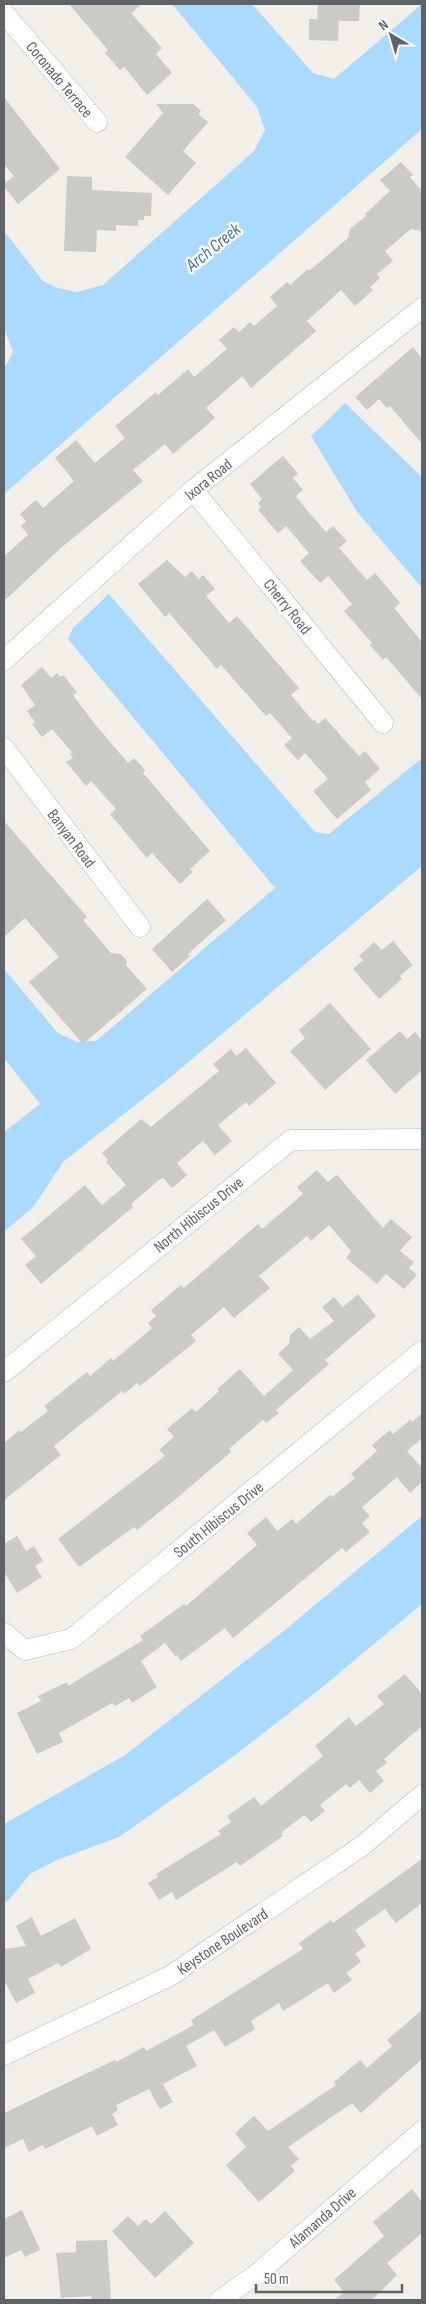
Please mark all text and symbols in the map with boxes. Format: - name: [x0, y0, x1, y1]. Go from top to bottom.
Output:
- north arrow: [366, 10, 416, 60]
- text: N: [375, 16, 391, 34]
- street label: Coronado Terrace: [21, 38, 96, 122]
- water label: Arch Creek: [181, 218, 246, 276]
- street label: Ixora Road: [181, 455, 236, 505]
- street label: Cherry Road: [259, 575, 315, 638]
- street label: Banyan Road: [43, 806, 99, 872]
- street label: North Hibiscus Drive: [150, 1173, 248, 1257]
- street label: South Hibiscus Drive: [170, 1478, 268, 1562]
- street label: Keystone Boulevard: [174, 1905, 272, 1980]
- street label: Alamanda Drive: [285, 2184, 360, 2253]
- scale bar: [256, 2262, 402, 2294]
- text: 50 m: [264, 2270, 289, 2289]

